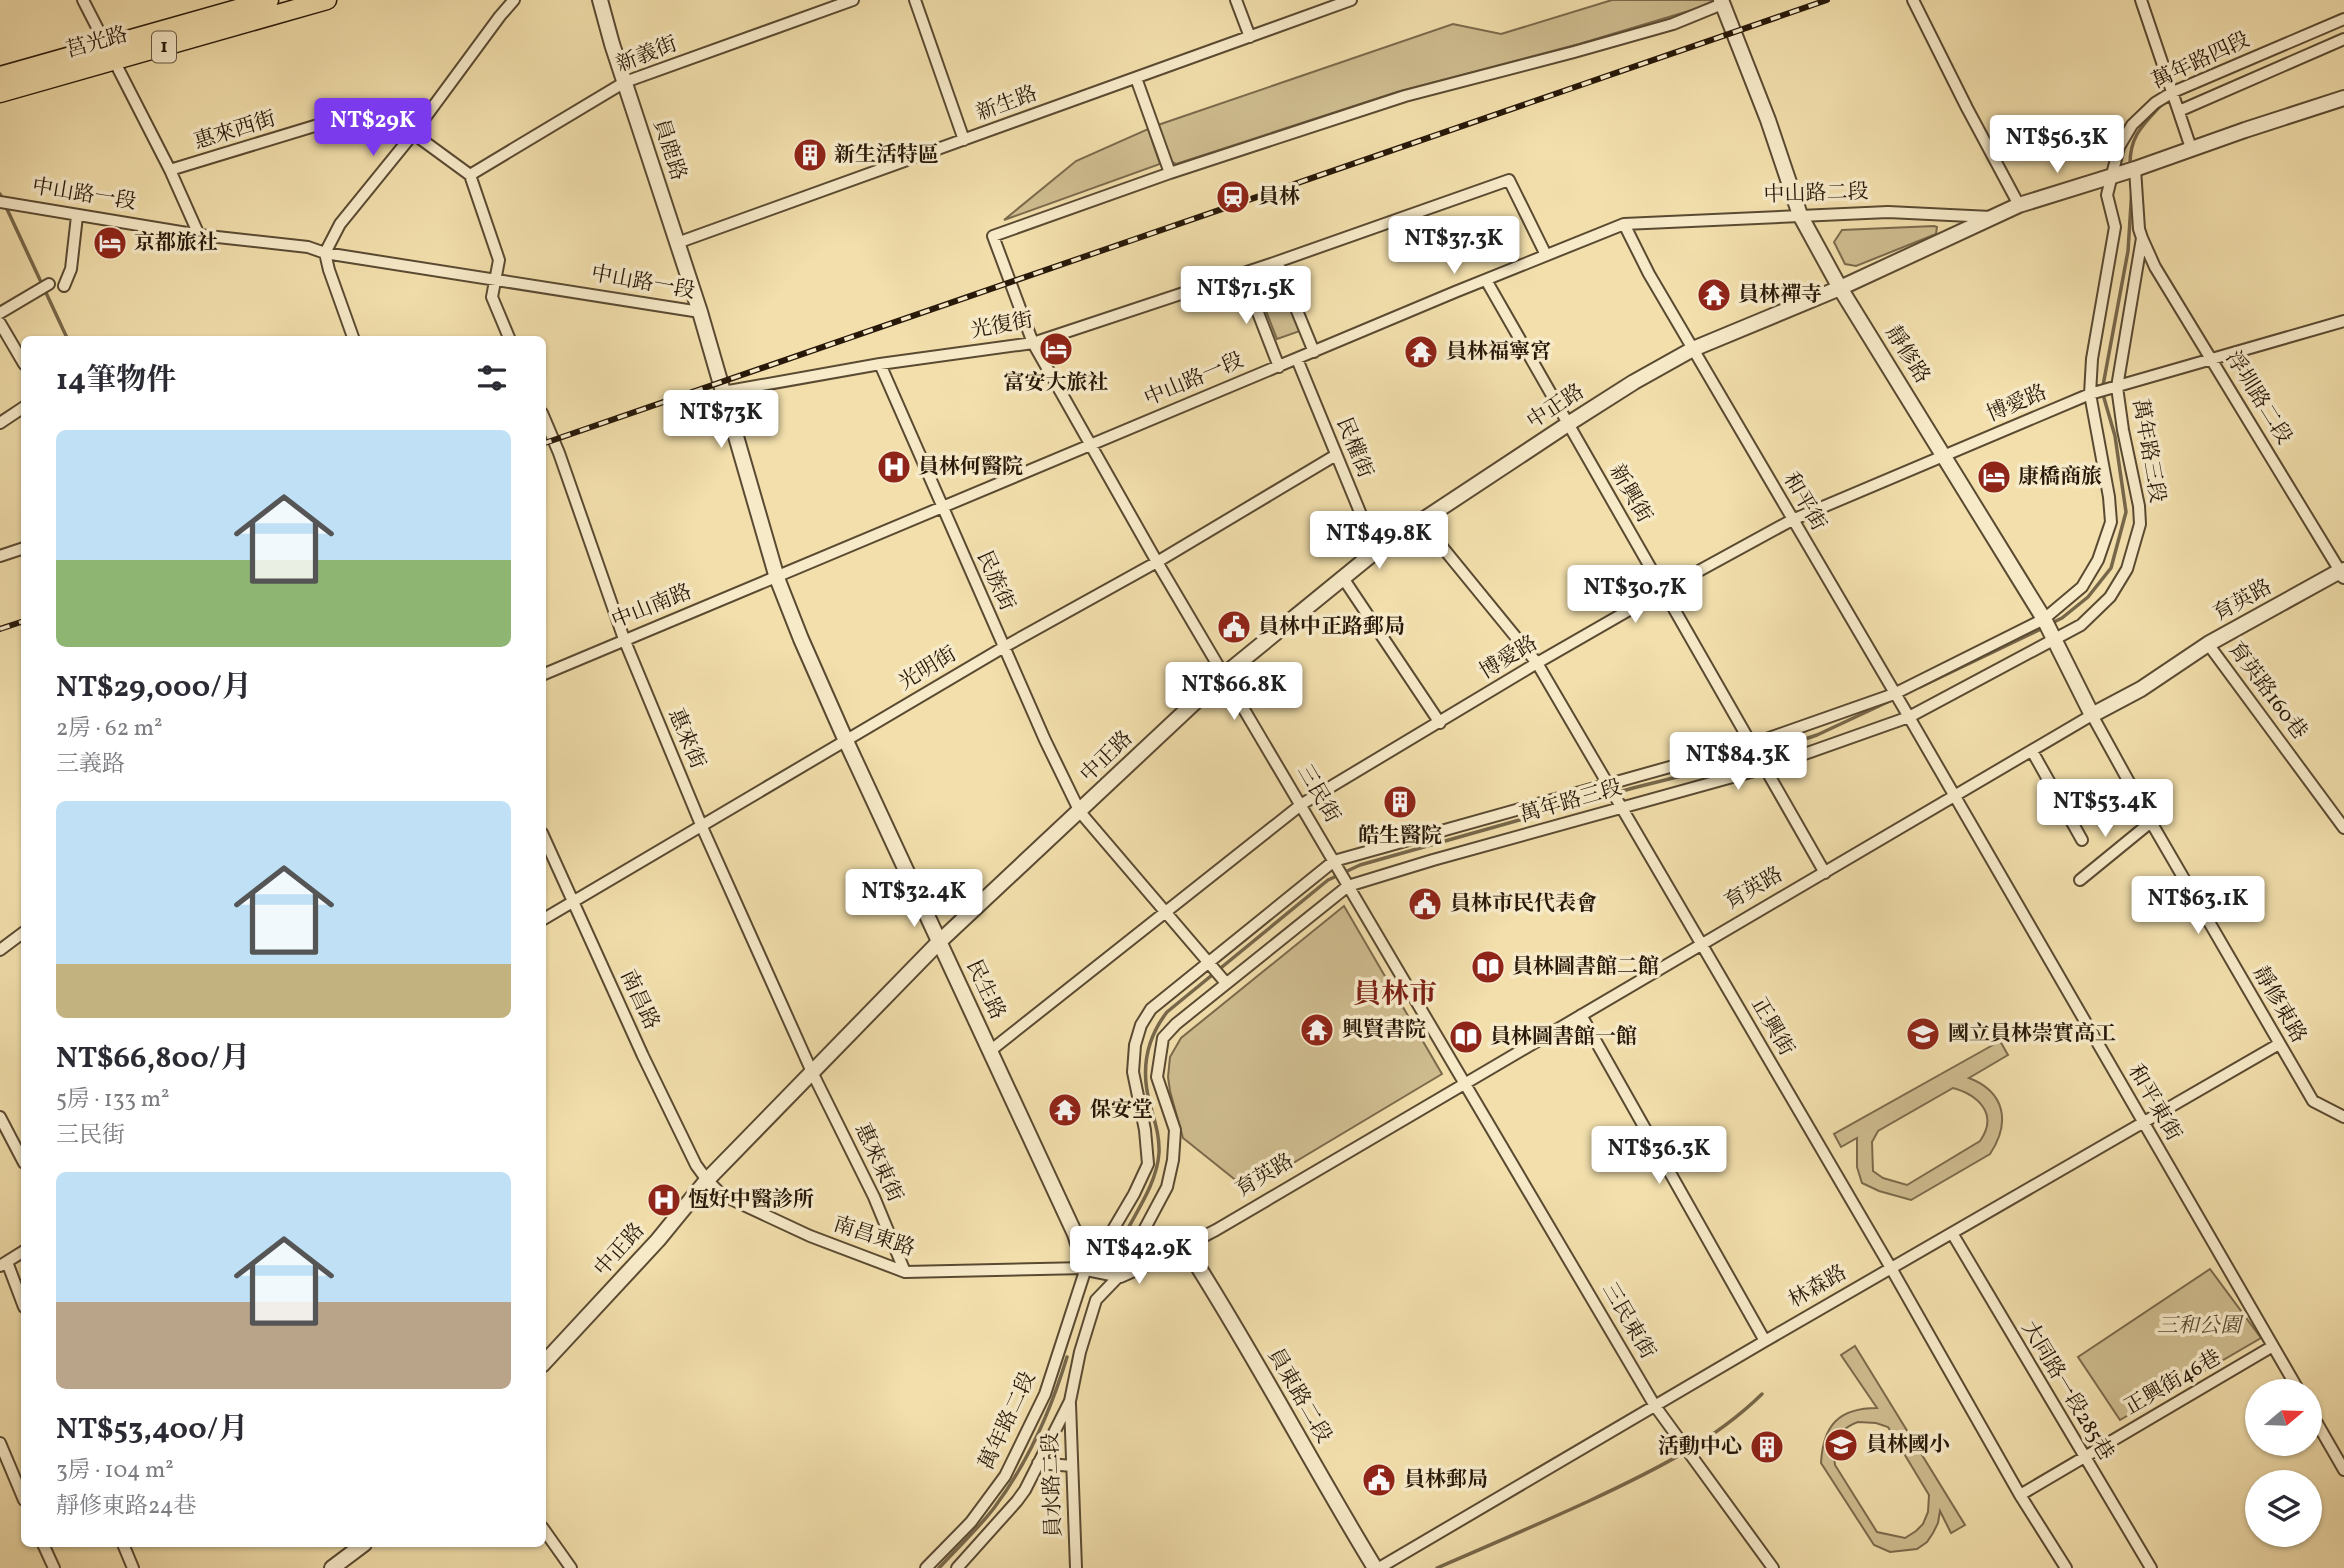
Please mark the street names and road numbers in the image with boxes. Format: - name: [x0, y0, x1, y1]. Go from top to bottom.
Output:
- street label: 莒光路: [63, 20, 131, 66]
- street label: 萬年路四段: [2147, 26, 2255, 96]
- street label: 新義街: [612, 30, 682, 80]
- road number: 1: [152, 32, 176, 62]
- street label: 新生路: [972, 80, 1042, 128]
- street label: 惠來西街: [191, 105, 279, 157]
- street label: 員鹿路: [645, 116, 693, 184]
- street label: 中山路一段: [30, 172, 138, 218]
- street label: 中山路二段: [1763, 178, 1869, 210]
- street label: 中山路一段: [589, 260, 697, 306]
- street label: 光復街: [968, 306, 1036, 346]
- street label: 靜修路: [1878, 321, 1936, 389]
- street label: 中山路一段: [1140, 346, 1248, 414]
- street label: 浮圳路二段: [2218, 346, 2298, 450]
- street label: 中正路: [1522, 378, 1590, 436]
- street label: 博愛路: [1982, 378, 2052, 430]
- street label: 萬年路三段: [2125, 397, 2171, 505]
- street label: 民權街: [1329, 413, 1379, 483]
- street label: 新興街: [1602, 459, 1658, 529]
- street label: 和平街: [1776, 467, 1832, 537]
- street label: 民族街: [969, 546, 1021, 616]
- street label: 育英路: [2208, 573, 2278, 629]
- street label: 中山南路: [608, 578, 696, 636]
- street label: 博愛路: [1475, 629, 1543, 687]
- street label: 育英路160巷: [2221, 636, 2313, 746]
- street label: 光明街: [894, 640, 962, 698]
- street label: 惠來街: [660, 704, 712, 774]
- street label: 中正路: [1074, 725, 1140, 789]
- street label: 三民街: [1290, 759, 1346, 829]
- street label: 萬年路三段: [1517, 774, 1625, 830]
- street label: 育英路: [1719, 861, 1789, 917]
- street label: 民生路: [959, 955, 1011, 1025]
- street label: 靜修東路: [2245, 961, 2313, 1049]
- street label: 南昌路: [613, 965, 665, 1035]
- street label: 正興街: [1744, 992, 1800, 1062]
- street label: 和平東街: [2120, 1059, 2188, 1147]
- street label: 惠來東街: [847, 1119, 909, 1207]
- street label: 育英路: [1231, 1147, 1299, 1205]
- street label: 南昌東路: [830, 1210, 918, 1264]
- street label: 中正路: [588, 1217, 652, 1283]
- street label: 林森路: [1783, 1259, 1853, 1315]
- street label: 三民東街: [1594, 1277, 1662, 1365]
- street label: 大同路一段285巷: [2014, 1316, 2120, 1466]
- street label: 員東路二段: [1260, 1343, 1338, 1449]
- street label: 正興街46巷: [2119, 1344, 2227, 1422]
- street label: 萬年路二段: [973, 1367, 1043, 1475]
- street label: 員水路二段: [1037, 1432, 1069, 1538]

